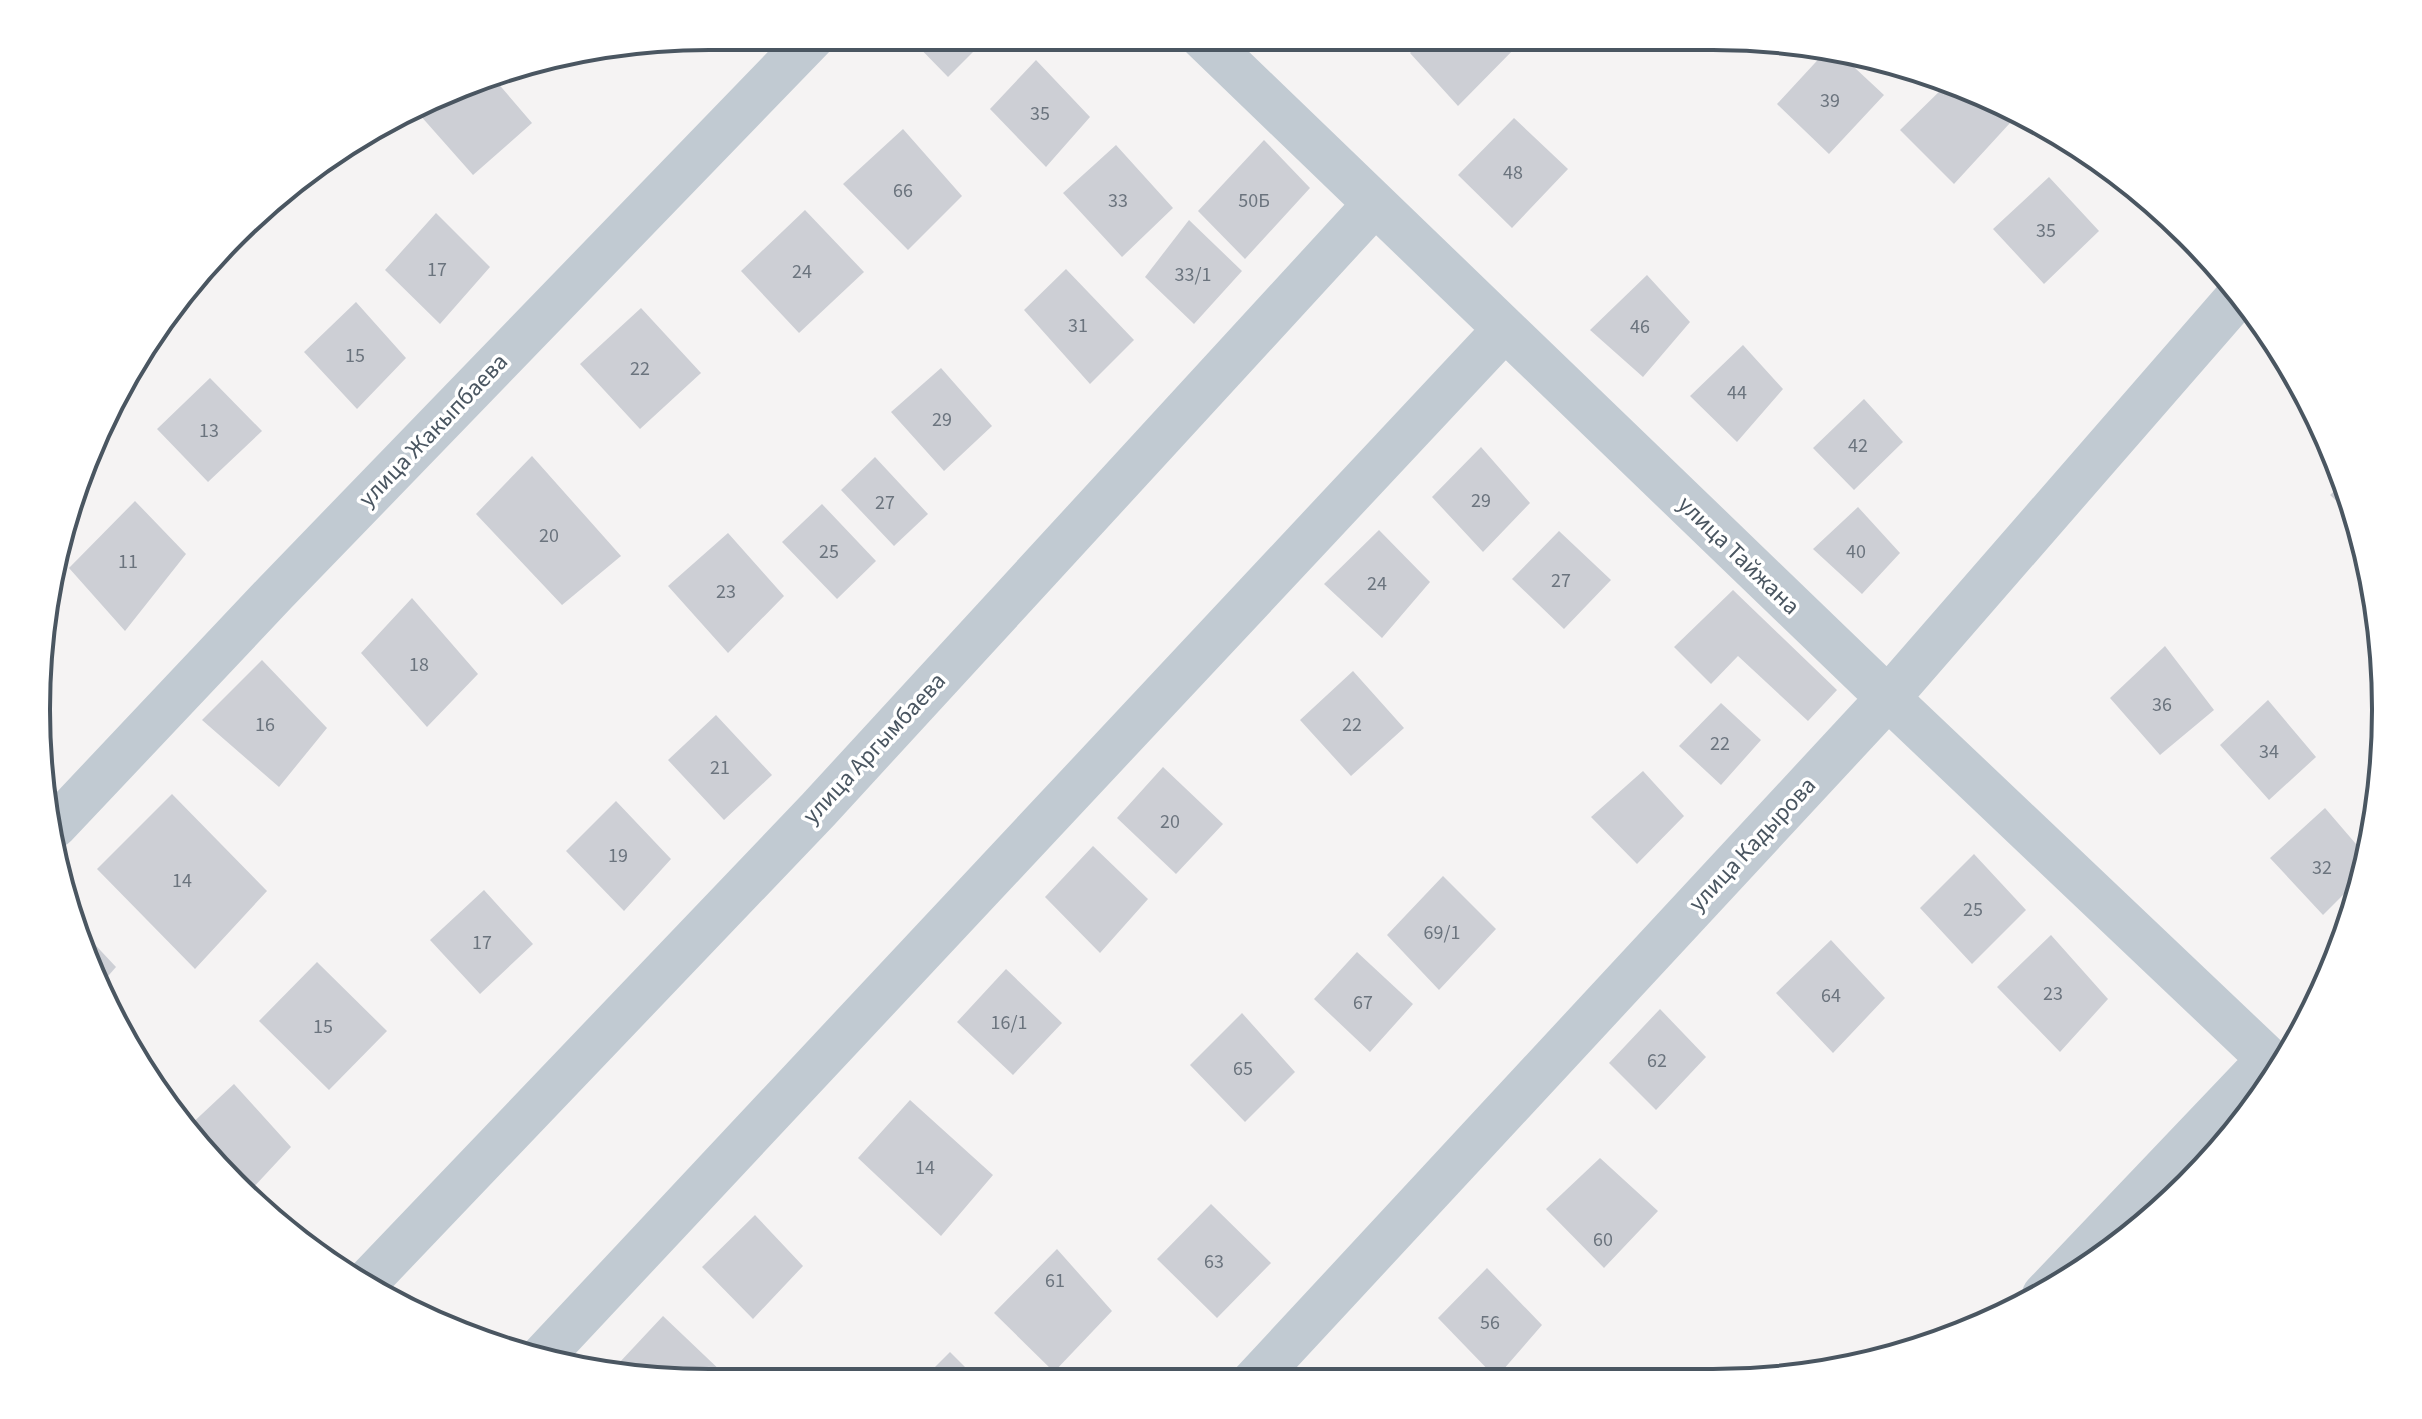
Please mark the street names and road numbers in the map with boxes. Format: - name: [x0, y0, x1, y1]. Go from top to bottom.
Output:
- street label: улица Жакыпбаева: [351, 345, 516, 515]
- street label: улица Тайжана: [1670, 488, 1808, 623]
- street label: улица Аргымбаева: [795, 665, 954, 832]
- street label: улица Кадырова: [1680, 769, 1824, 920]

